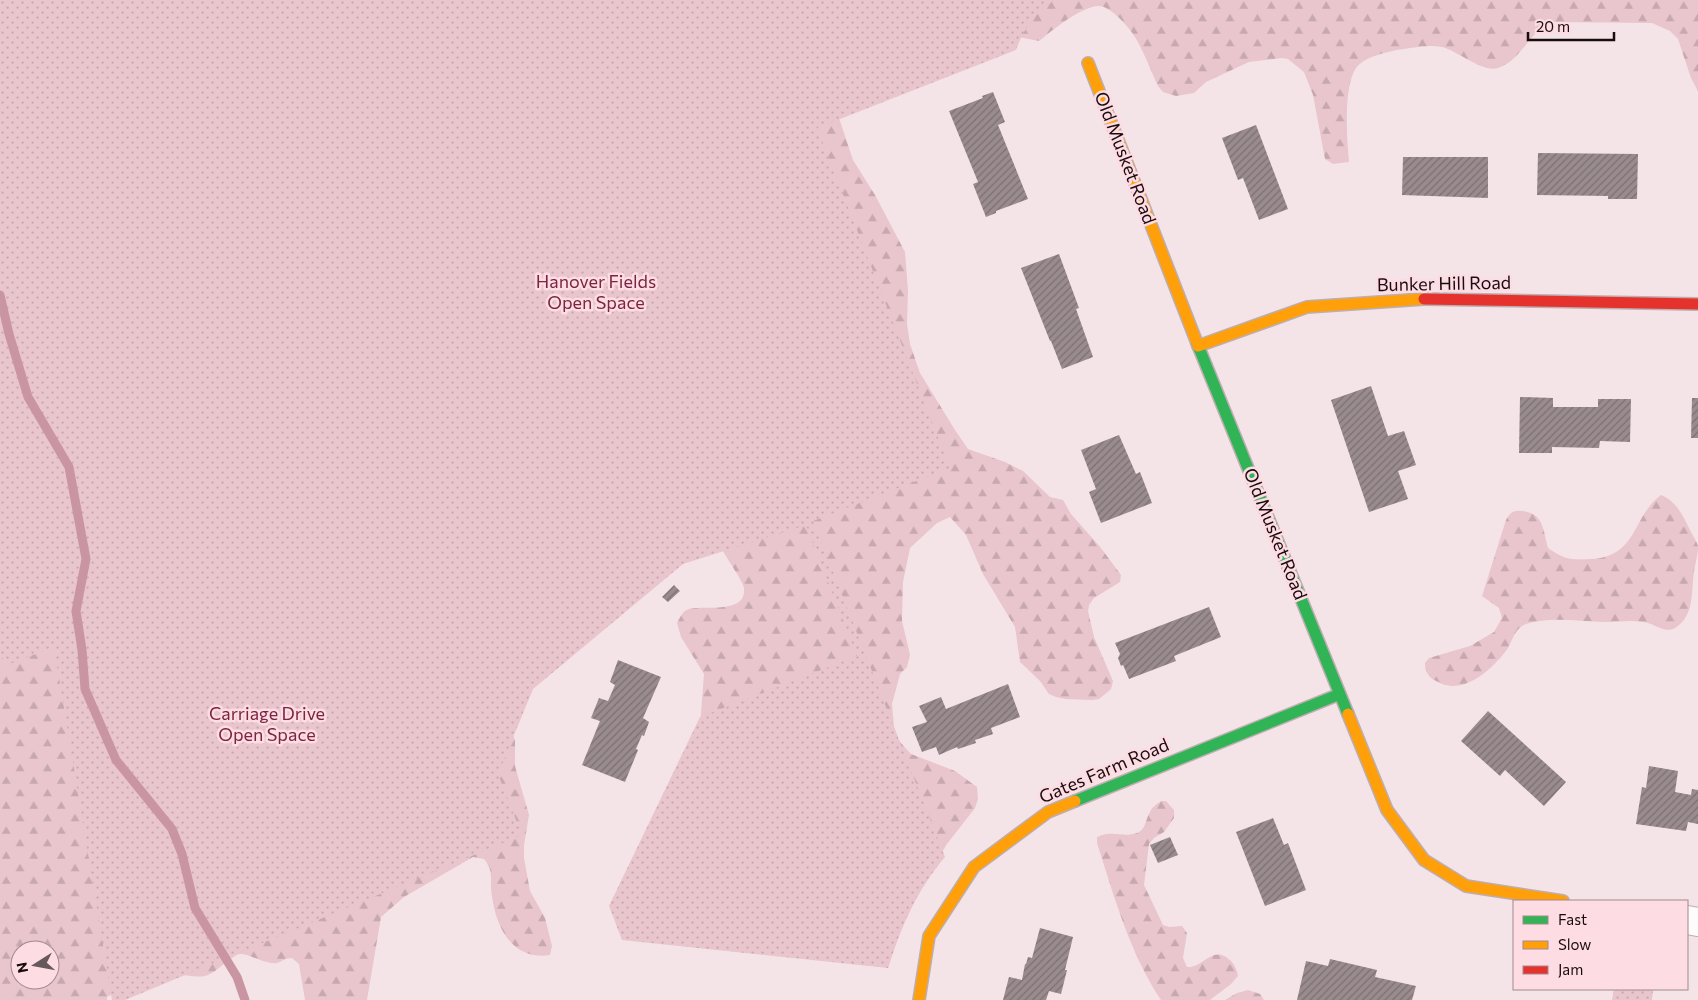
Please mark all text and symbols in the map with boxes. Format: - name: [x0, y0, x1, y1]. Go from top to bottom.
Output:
- scale bar: [1528, 10, 1614, 42]
- text: 20 m: [1536, 17, 1570, 35]
- street label: Old Musket Road: [1091, 88, 1161, 227]
- park label: Hanover Fields Open Space: [536, 270, 656, 313]
- street label: Bunker Hill Road: [1377, 271, 1511, 295]
- street label: Old Musket Road: [1239, 465, 1312, 603]
- park label: Carriage Drive Open Space: [209, 702, 325, 745]
- street label: Gates Farm Road: [1035, 733, 1172, 807]
- legend: [1513, 900, 1688, 990]
- text: Fast: [1558, 910, 1587, 928]
- text: Slow: [1558, 935, 1591, 953]
- north arrow: [10, 940, 60, 990]
- text: Jam: [1558, 960, 1583, 978]
- text: N: [12, 961, 31, 974]

